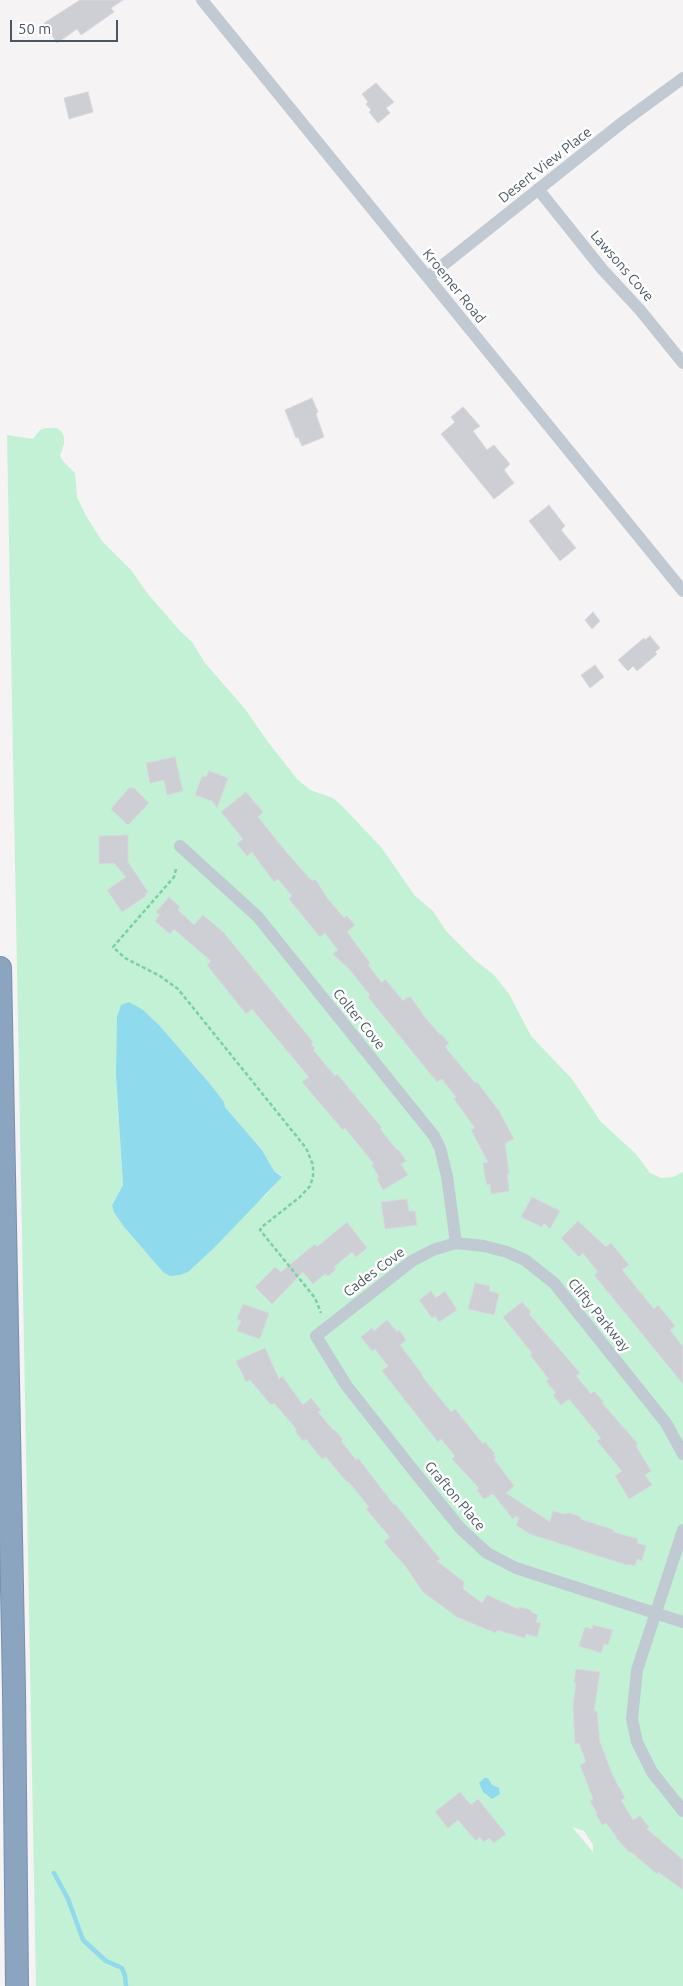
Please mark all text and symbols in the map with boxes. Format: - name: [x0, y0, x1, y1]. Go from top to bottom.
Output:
- scale bar: [12, 10, 120, 42]
- text: 50 m: [18, 20, 51, 37]
- street label: Desert View Place: [495, 123, 595, 207]
- street label: Lawsons Cove: [587, 227, 657, 305]
- street label: Kroemer Road: [419, 246, 489, 326]
- street label: Colter Cove: [329, 985, 389, 1053]
- street label: Cades Cove: [340, 1244, 408, 1300]
- street label: Clifty Parkway: [564, 1275, 634, 1355]
- street label: Grafton Place: [421, 1458, 489, 1534]

